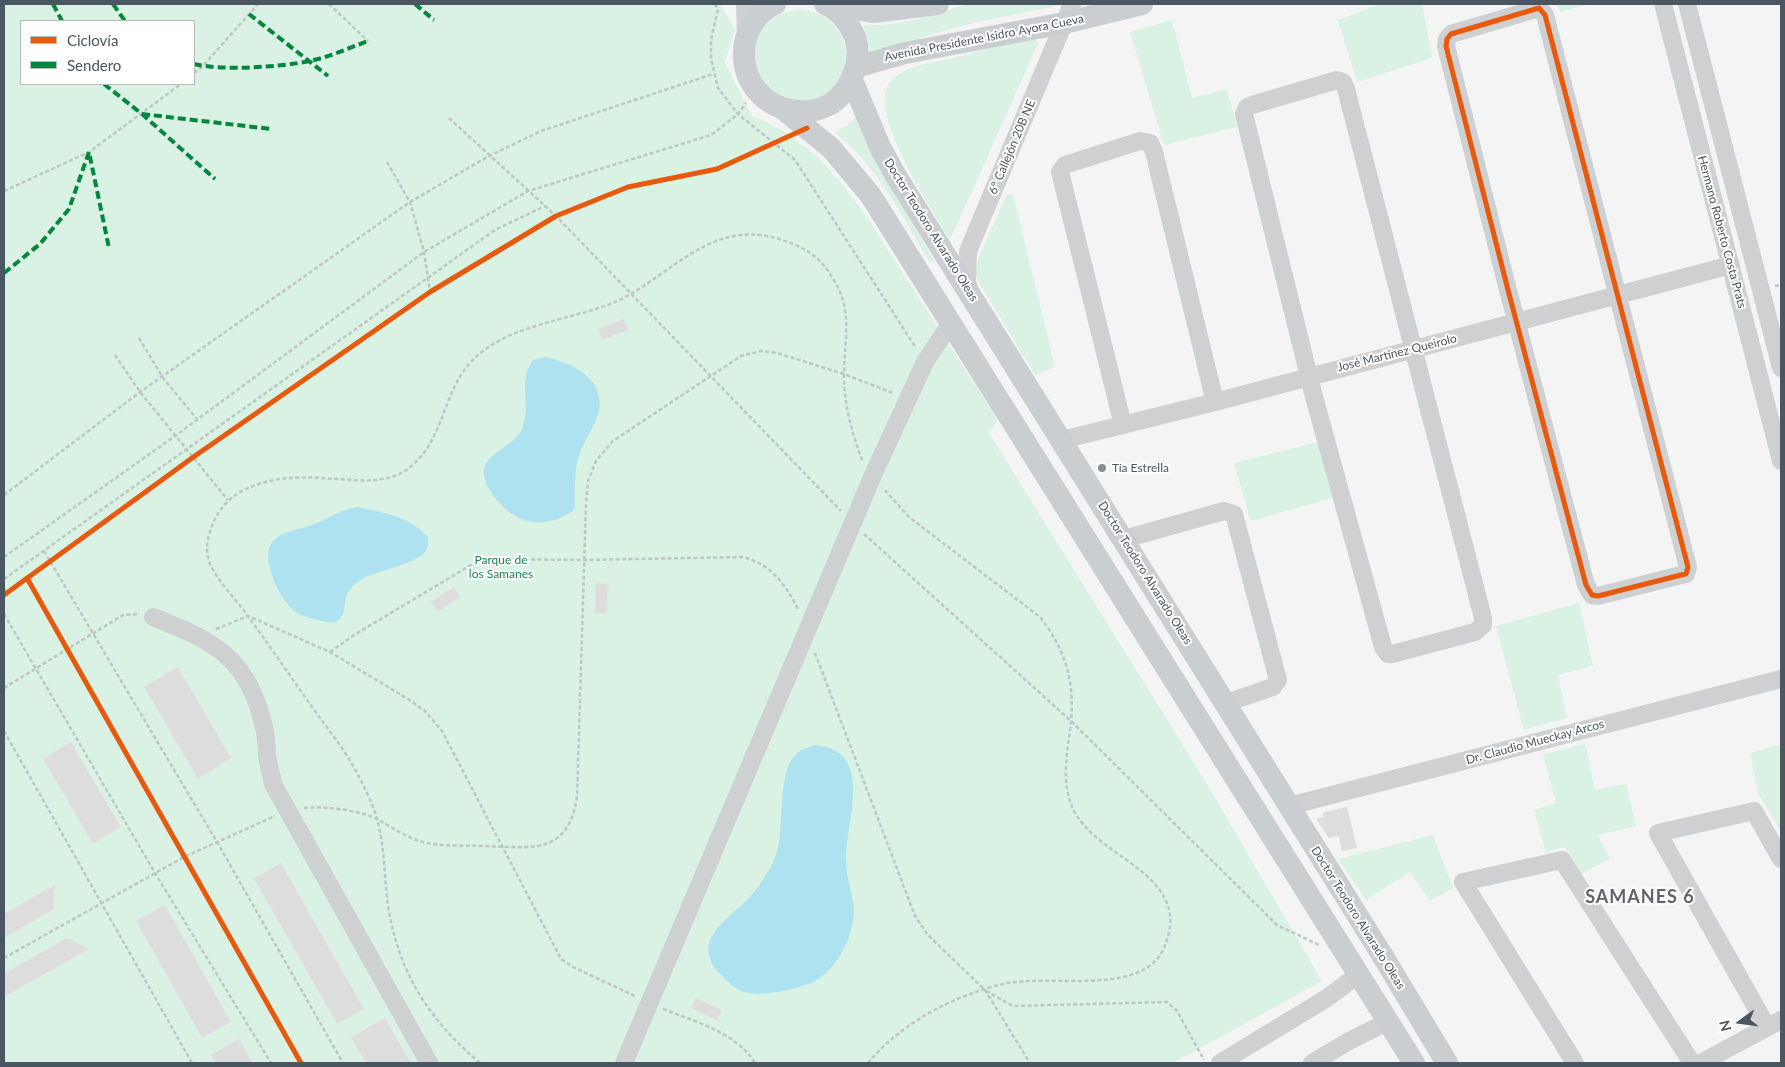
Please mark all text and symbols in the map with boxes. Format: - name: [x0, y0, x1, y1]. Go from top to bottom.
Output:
- street label: Avenida Presidente Isidro Ayora Cueva: [883, 12, 1085, 64]
- legend: [20, 20, 195, 85]
- text: Ciclovía: [67, 31, 118, 49]
- text: Sendero: [67, 56, 121, 74]
- street label: 6° Callejón 20B NE: [986, 98, 1038, 196]
- street label: Hermano Roberto Costa Prats: [1695, 154, 1749, 310]
- street label: Doctor Teodoro Alvarado Oleas: [881, 156, 981, 304]
- street label: José Martínez Queirolo: [1336, 331, 1458, 375]
- place label: Tía Estrella: [1112, 461, 1169, 475]
- marker: Tía Estrella: [1096, 462, 1108, 474]
- street label: Doctor Teodoro Alvarado Oleas: [1095, 499, 1195, 647]
- park label: Parque de los Samanes: [469, 553, 533, 581]
- street label: Dr. Claudio Mueckay Arcos: [1464, 717, 1606, 767]
- street label: Doctor Teodoro Alvarado Oleas: [1308, 844, 1408, 992]
- district label: SAMANES 6: [1584, 886, 1696, 908]
- north arrow: [1715, 997, 1765, 1047]
- text: N: [1715, 1018, 1735, 1033]

